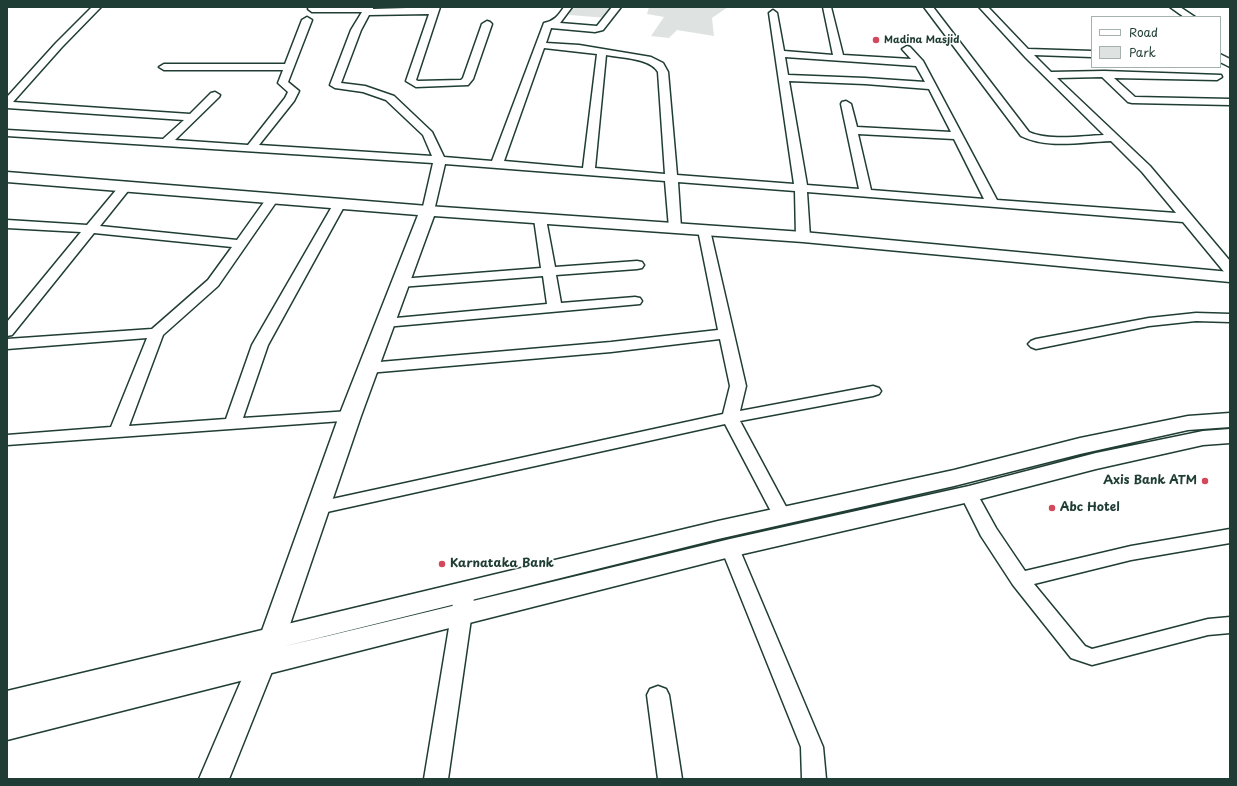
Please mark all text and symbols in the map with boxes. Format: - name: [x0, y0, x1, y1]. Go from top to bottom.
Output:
- legend: [1091, 16, 1221, 68]
- text: Road: [1129, 23, 1158, 41]
- place label: Madina Masjid: [884, 34, 959, 46]
- marker: Madina Masjid: [871, 35, 881, 45]
- text: Park: [1129, 43, 1156, 61]
- place label: Axis Bank ATM: [1103, 474, 1197, 488]
- marker: Axis Bank ATM: [1200, 476, 1210, 486]
- place label: Abc Hotel: [1060, 501, 1120, 515]
- marker: Abc Hotel: [1047, 503, 1057, 513]
- place label: Karnataka Bank: [450, 557, 554, 571]
- marker: Karnataka Bank: [437, 559, 447, 569]

